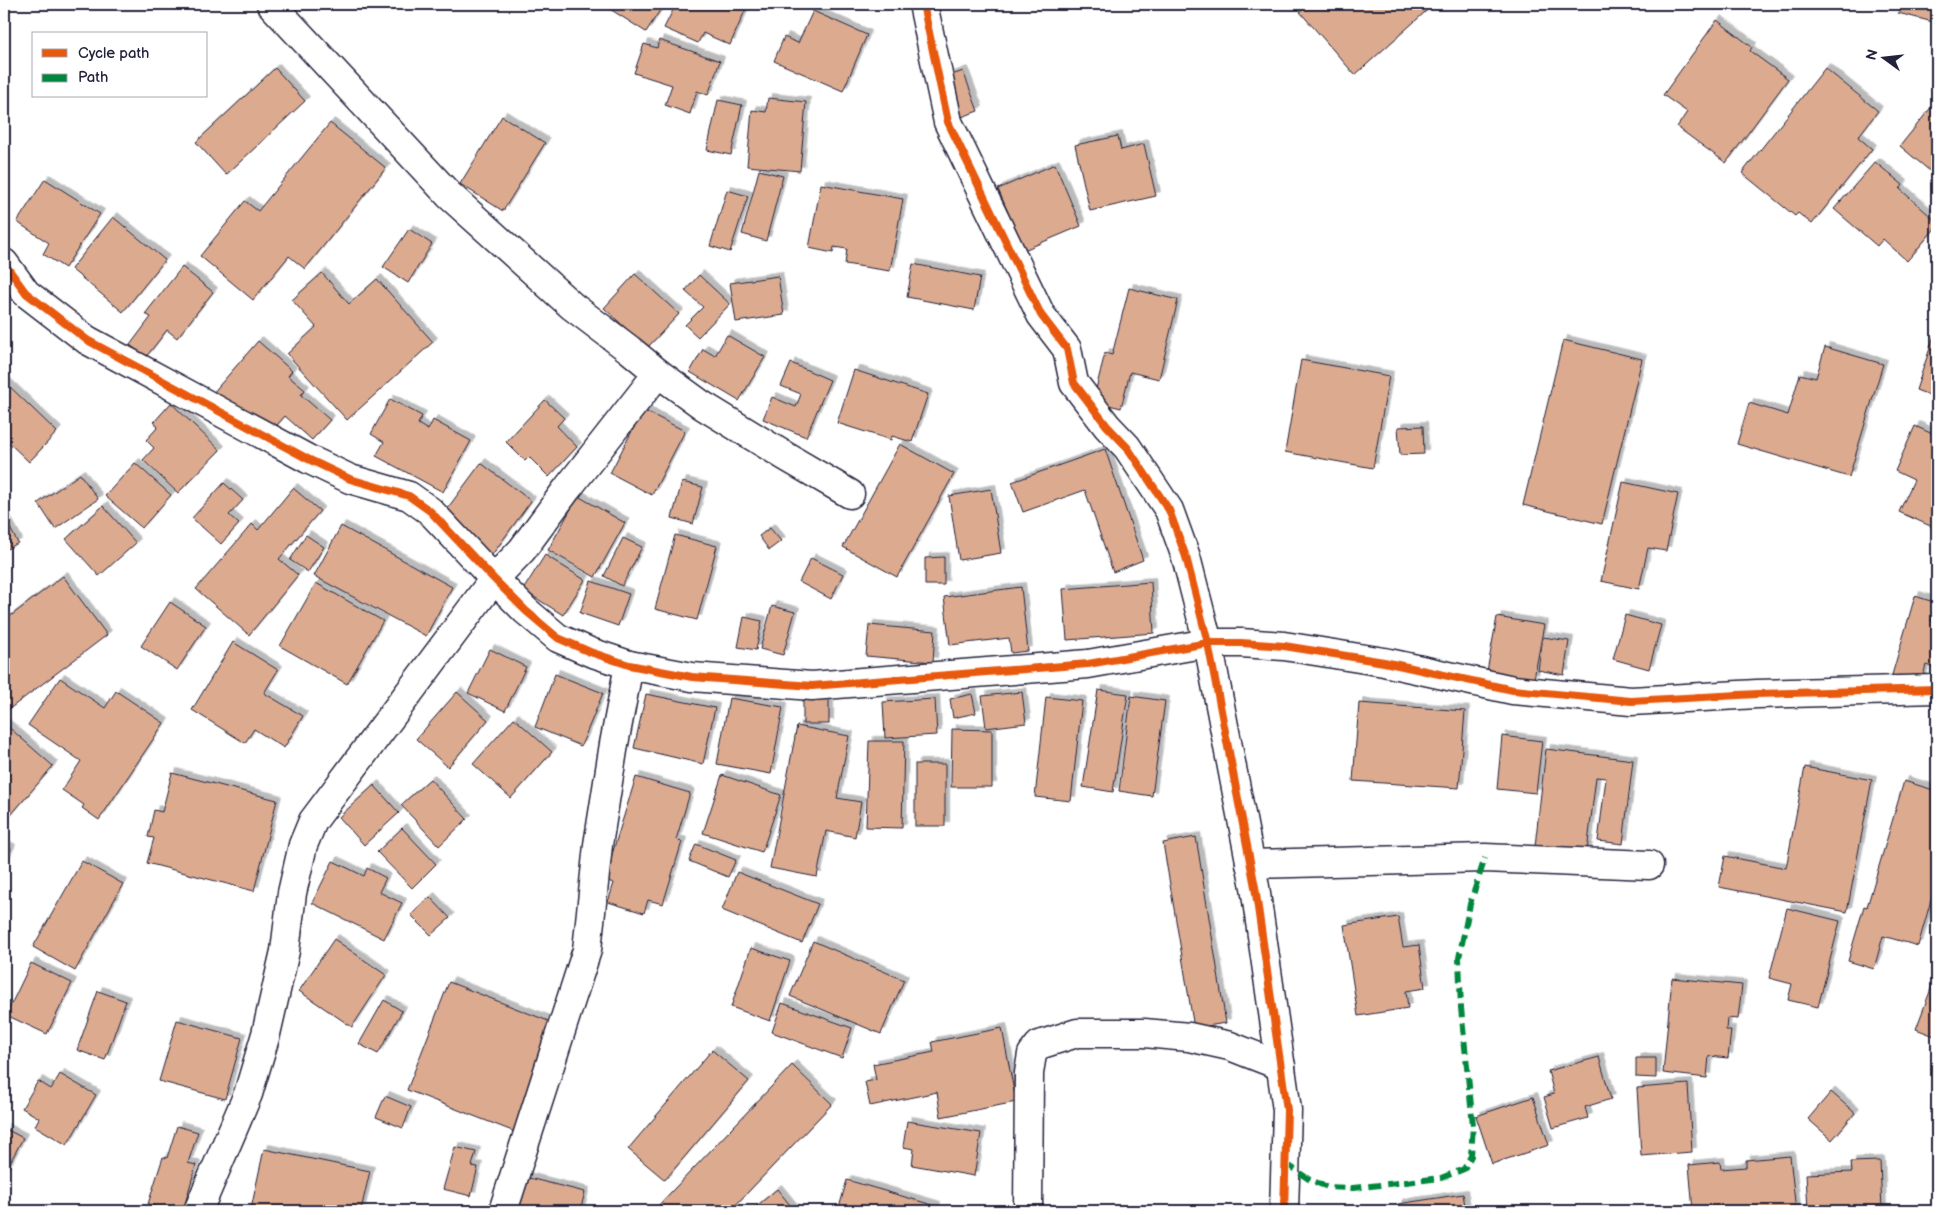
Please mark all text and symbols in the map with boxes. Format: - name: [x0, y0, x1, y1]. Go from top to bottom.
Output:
- legend: [32, 32, 208, 98]
- north arrow: [1858, 32, 1908, 82]
- text: Cycle path: [78, 44, 149, 63]
- text: N: [1862, 47, 1881, 62]
- text: Path: [78, 68, 108, 87]

